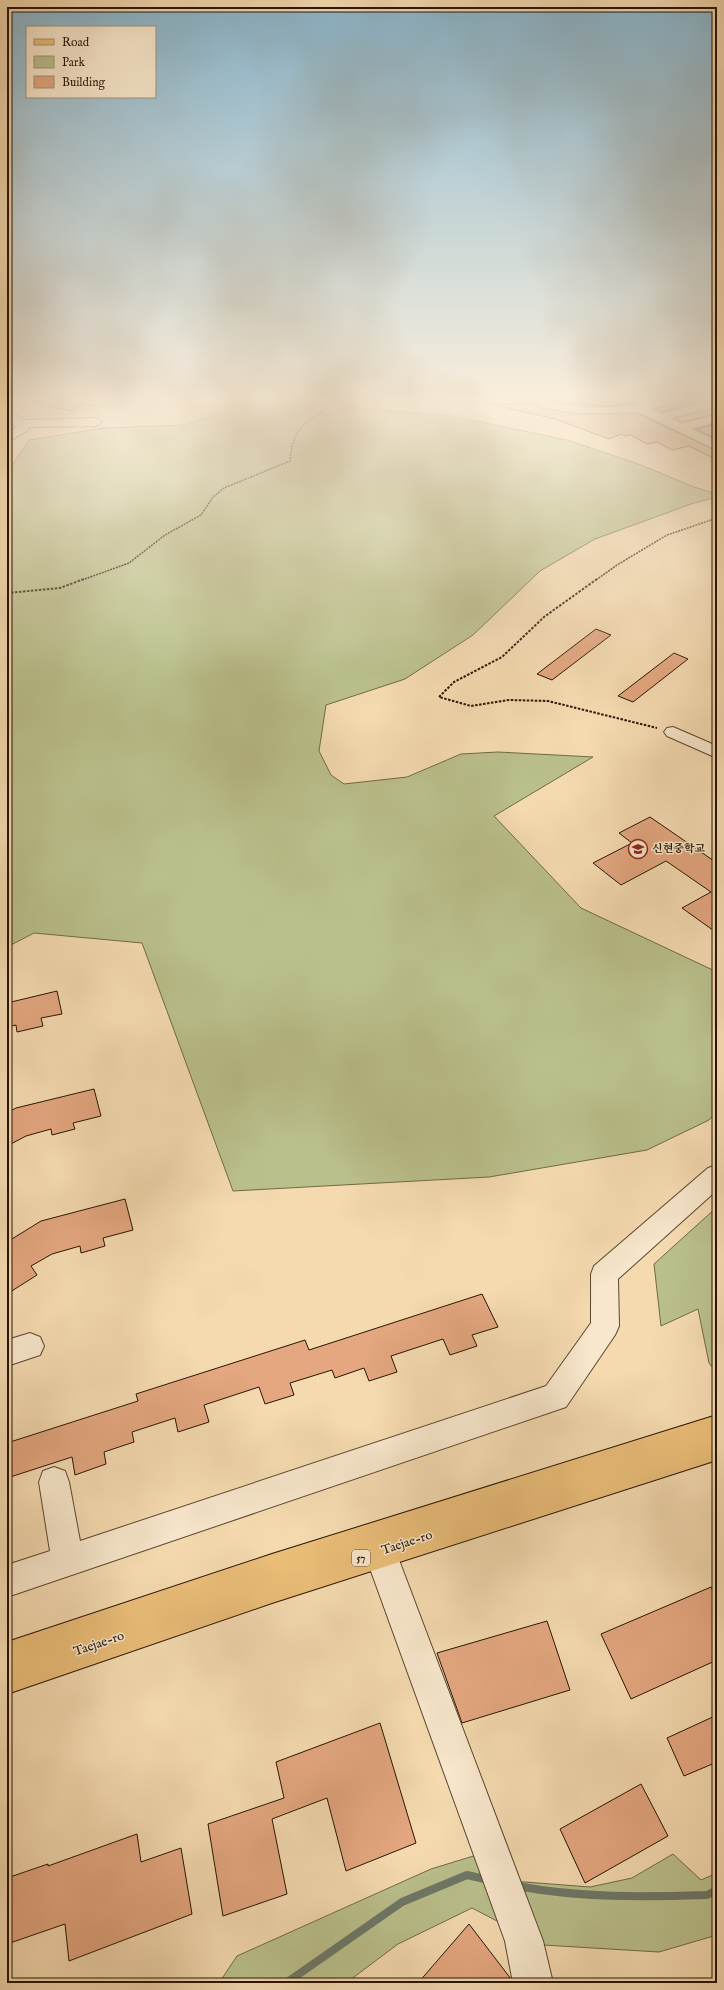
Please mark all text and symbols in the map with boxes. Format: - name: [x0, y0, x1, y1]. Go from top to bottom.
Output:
- legend: [26, 26, 156, 98]
- text: Road: [62, 35, 90, 50]
- text: Park: [62, 55, 85, 70]
- text: Building: [62, 75, 106, 90]
- school or university icon: 신현중학교: [627, 838, 649, 860]
- place label: 신현중학교: [652, 842, 706, 856]
- street label: Taejae-ro: [379, 1527, 435, 1559]
- road number: 57: [352, 1550, 370, 1566]
- street label: Taejae-ro: [71, 1627, 127, 1661]

